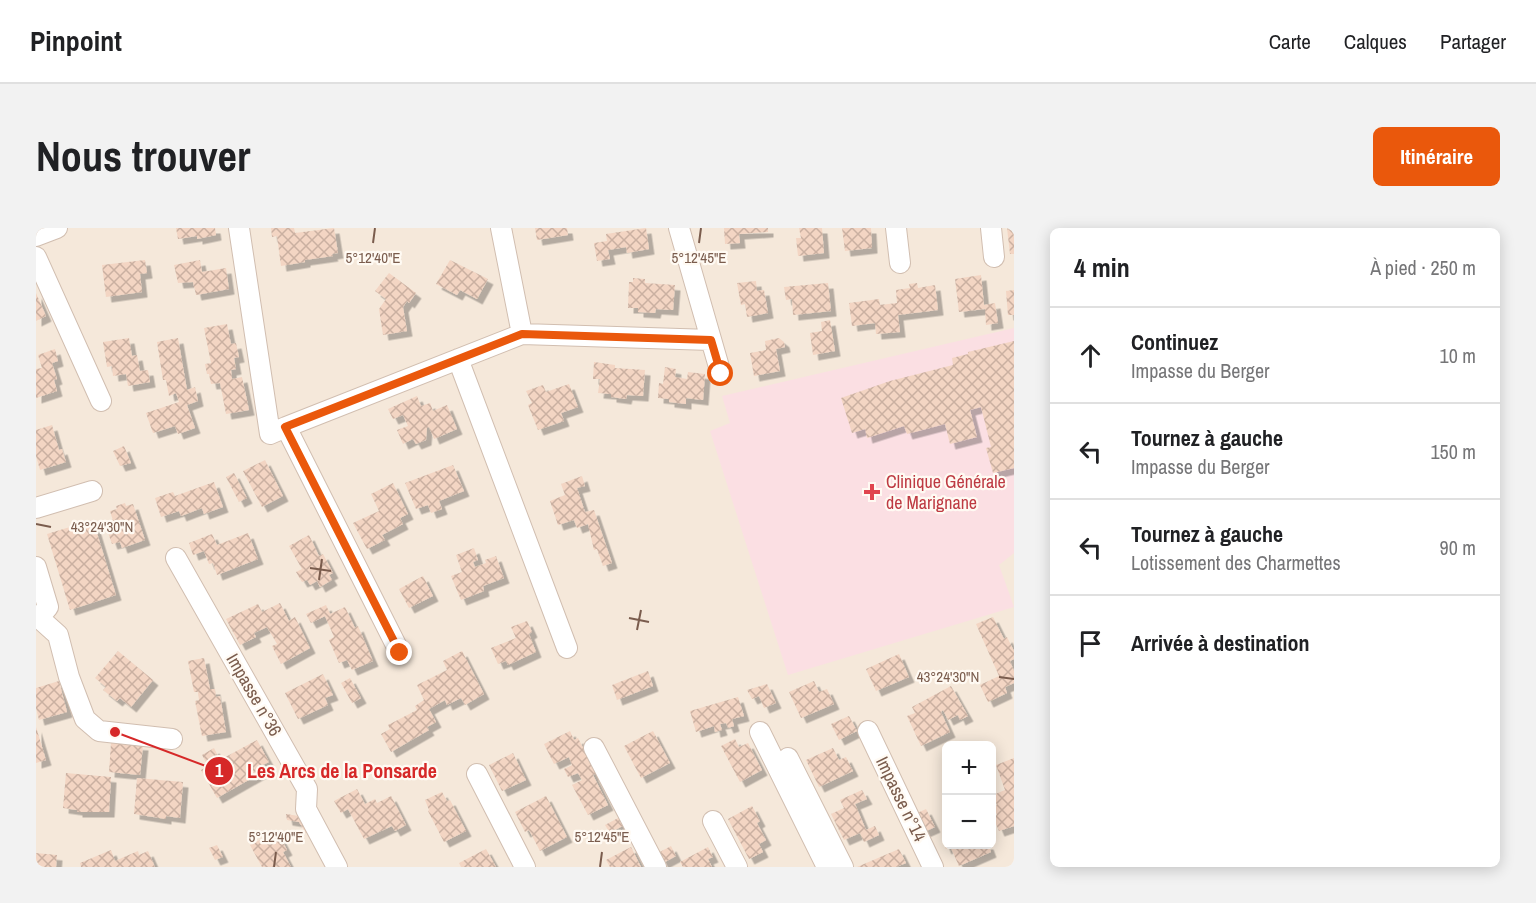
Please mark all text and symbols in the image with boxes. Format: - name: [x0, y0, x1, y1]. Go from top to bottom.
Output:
- text: Pinpoint: [30, 22, 122, 60]
- text: Carte: [1269, 27, 1311, 56]
- text: Calques: [1344, 27, 1407, 56]
- text: Partager: [1440, 27, 1506, 56]
- button: Itinéraire: [1373, 127, 1500, 186]
- text: Nous trouver: [36, 128, 250, 184]
- text: 5°12'40"E: [345, 247, 401, 268]
- text: 5°12'45"E: [671, 247, 727, 268]
- text: 4 min: [1074, 250, 1130, 285]
- text: À pied · 250 m: [1370, 254, 1476, 281]
- text: Continuez: [1131, 327, 1218, 357]
- icon: ahead: [1074, 339, 1107, 372]
- text: 10 m: [1440, 342, 1476, 369]
- text: Impasse du Berger: [1131, 357, 1270, 384]
- route start: [707, 360, 733, 386]
- text: Tournez à gauche: [1131, 423, 1283, 453]
- icon: left: [1074, 435, 1107, 468]
- text: 150 m: [1430, 438, 1476, 465]
- text: Impasse du Berger: [1131, 453, 1270, 480]
- place label: Clinique Générale de Marignane: [886, 469, 1006, 515]
- marker: Clinique Générale de Marignane: [863, 483, 881, 501]
- text: 43°24'30"N: [71, 516, 133, 537]
- text: Tournez à gauche: [1131, 519, 1283, 549]
- icon: left: [1074, 531, 1107, 564]
- text: 90 m: [1440, 534, 1476, 561]
- text: Lotissement des Charmettes: [1131, 549, 1341, 576]
- icon: arrive: [1074, 627, 1107, 660]
- text: Arrivée à destination: [1131, 628, 1309, 658]
- route end: [386, 639, 412, 665]
- street label: Impasse n°36: [221, 649, 288, 741]
- text: 43°24'30"N: [917, 666, 979, 687]
- map controls: [942, 741, 996, 849]
- button: +: [942, 741, 996, 795]
- callout: Les Arcs de la Ponsarde: [204, 752, 449, 790]
- street label: Impasse n°14: [870, 752, 933, 845]
- text: Les Arcs de la Ponsarde: [247, 757, 437, 784]
- text: 1: [215, 758, 224, 783]
- button: −: [942, 795, 996, 849]
- text: 5°12'40"E: [248, 826, 304, 847]
- text: 5°12'45"E: [574, 826, 630, 847]

